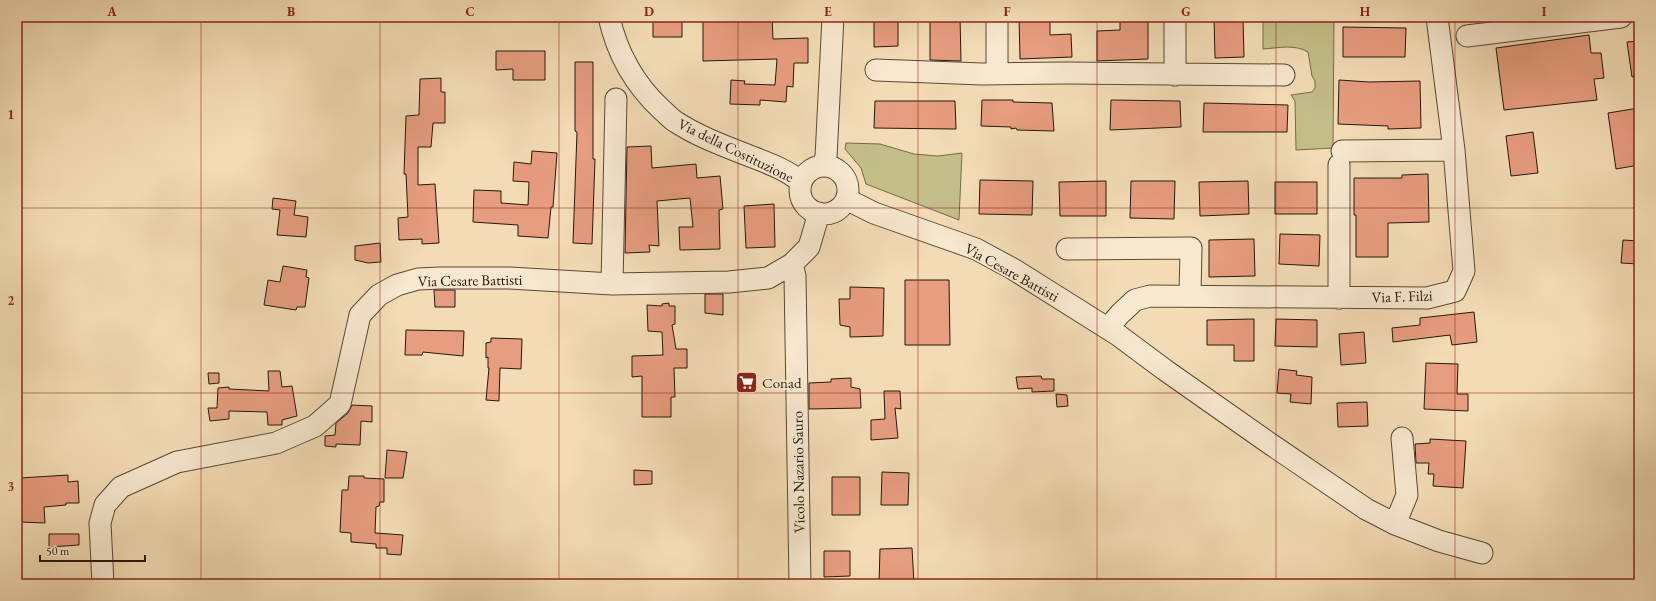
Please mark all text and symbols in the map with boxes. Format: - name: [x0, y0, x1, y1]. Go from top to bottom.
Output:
- text: A: [106, 3, 117, 20]
- text: B: [287, 3, 295, 20]
- text: C: [465, 3, 475, 20]
- text: D: [644, 3, 654, 20]
- text: E: [824, 3, 832, 20]
- text: F: [1003, 3, 1011, 20]
- text: G: [1181, 3, 1191, 20]
- text: H: [1360, 3, 1371, 20]
- text: I: [1542, 3, 1547, 20]
- text: 1: [8, 106, 15, 123]
- street label: Via della Costituzione: [675, 114, 797, 186]
- street label: Via Cesare Battisti: [962, 238, 1063, 306]
- street label: Via Cesare Battisti: [417, 270, 523, 290]
- street label: Via F. Filzi: [1371, 285, 1433, 307]
- text: 2: [8, 292, 15, 309]
- supermarket icon: Conad: [733, 369, 759, 395]
- place label: Conad: [762, 373, 802, 392]
- street label: Vicolo Nazario Sauro: [787, 411, 809, 533]
- text: 3: [8, 478, 15, 495]
- scale bar: [40, 537, 145, 563]
- text: 50 m: [46, 543, 70, 559]

